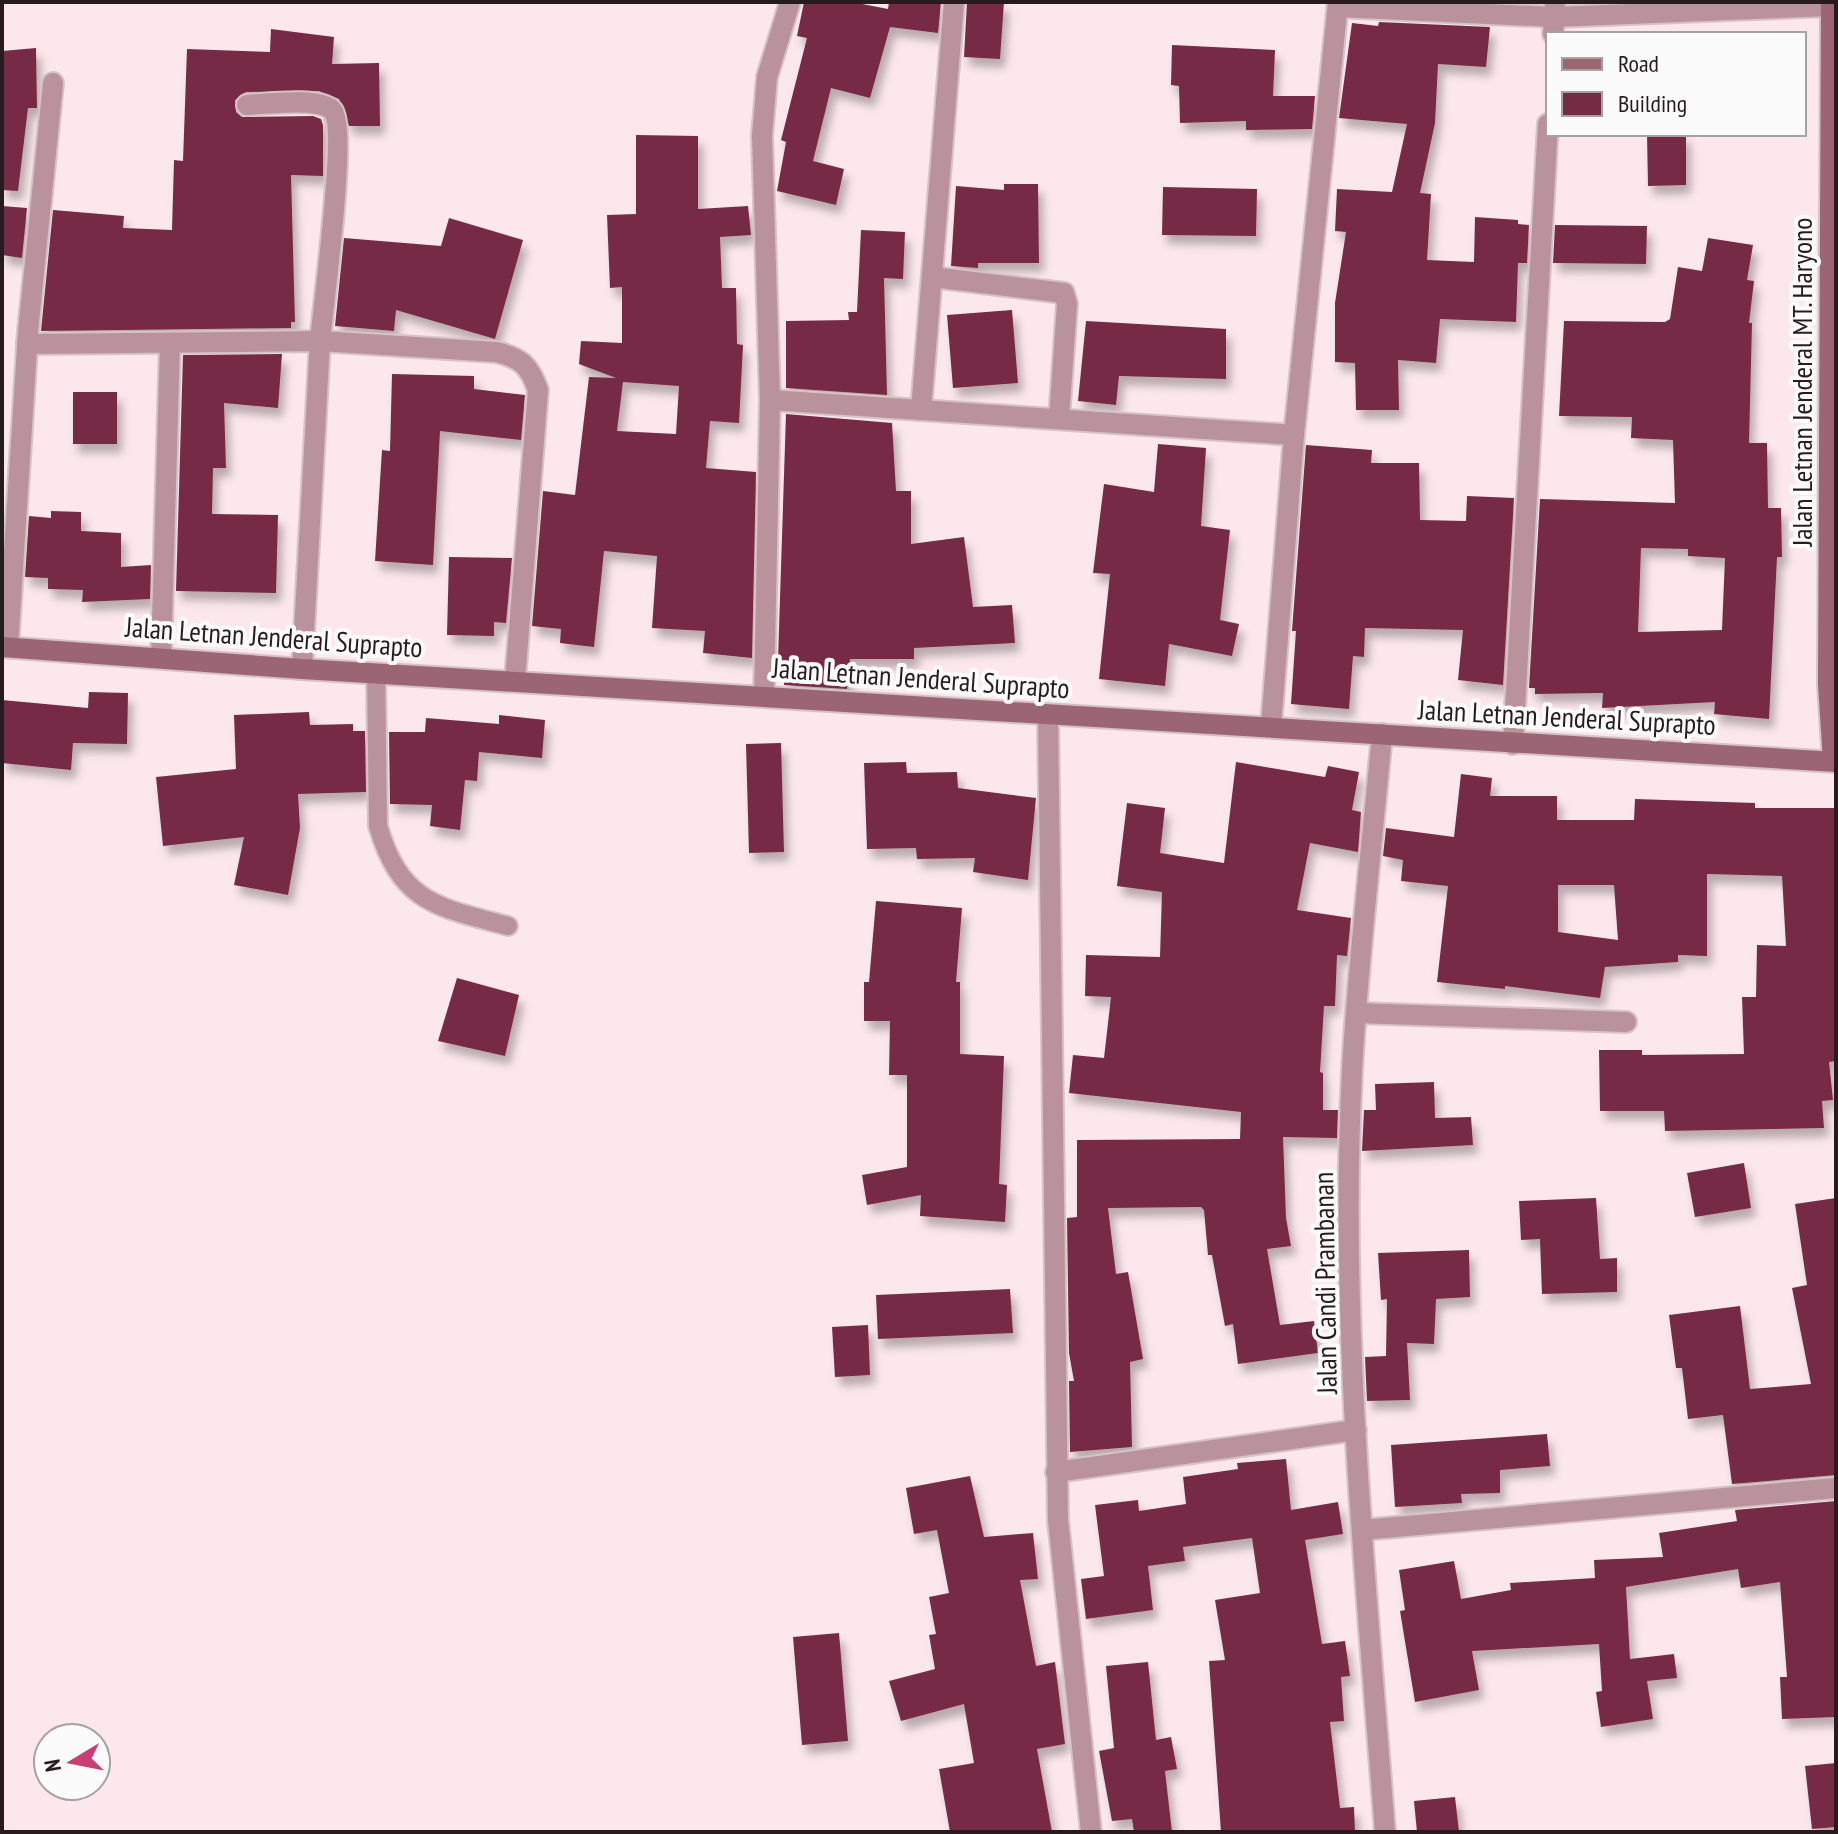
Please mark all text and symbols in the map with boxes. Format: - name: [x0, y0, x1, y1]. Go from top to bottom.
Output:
- legend: [1546, 32, 1806, 136]
- text: Road: [1618, 48, 1659, 79]
- text: Building: [1618, 88, 1687, 119]
- street label: Jalan Letnan Jenderal MT. Haryono: [1783, 218, 1820, 547]
- street label: Jalan Letnan Jenderal Suprapto: [123, 608, 424, 665]
- street label: Jalan Letnan Jenderal Suprapto: [770, 649, 1071, 706]
- street label: Jalan Letnan Jenderal Suprapto: [1416, 690, 1717, 743]
- street label: Jalan Candi Prambanan: [1304, 1172, 1345, 1395]
- north arrow: [32, 1722, 112, 1802]
- text: N: [37, 1757, 67, 1774]

